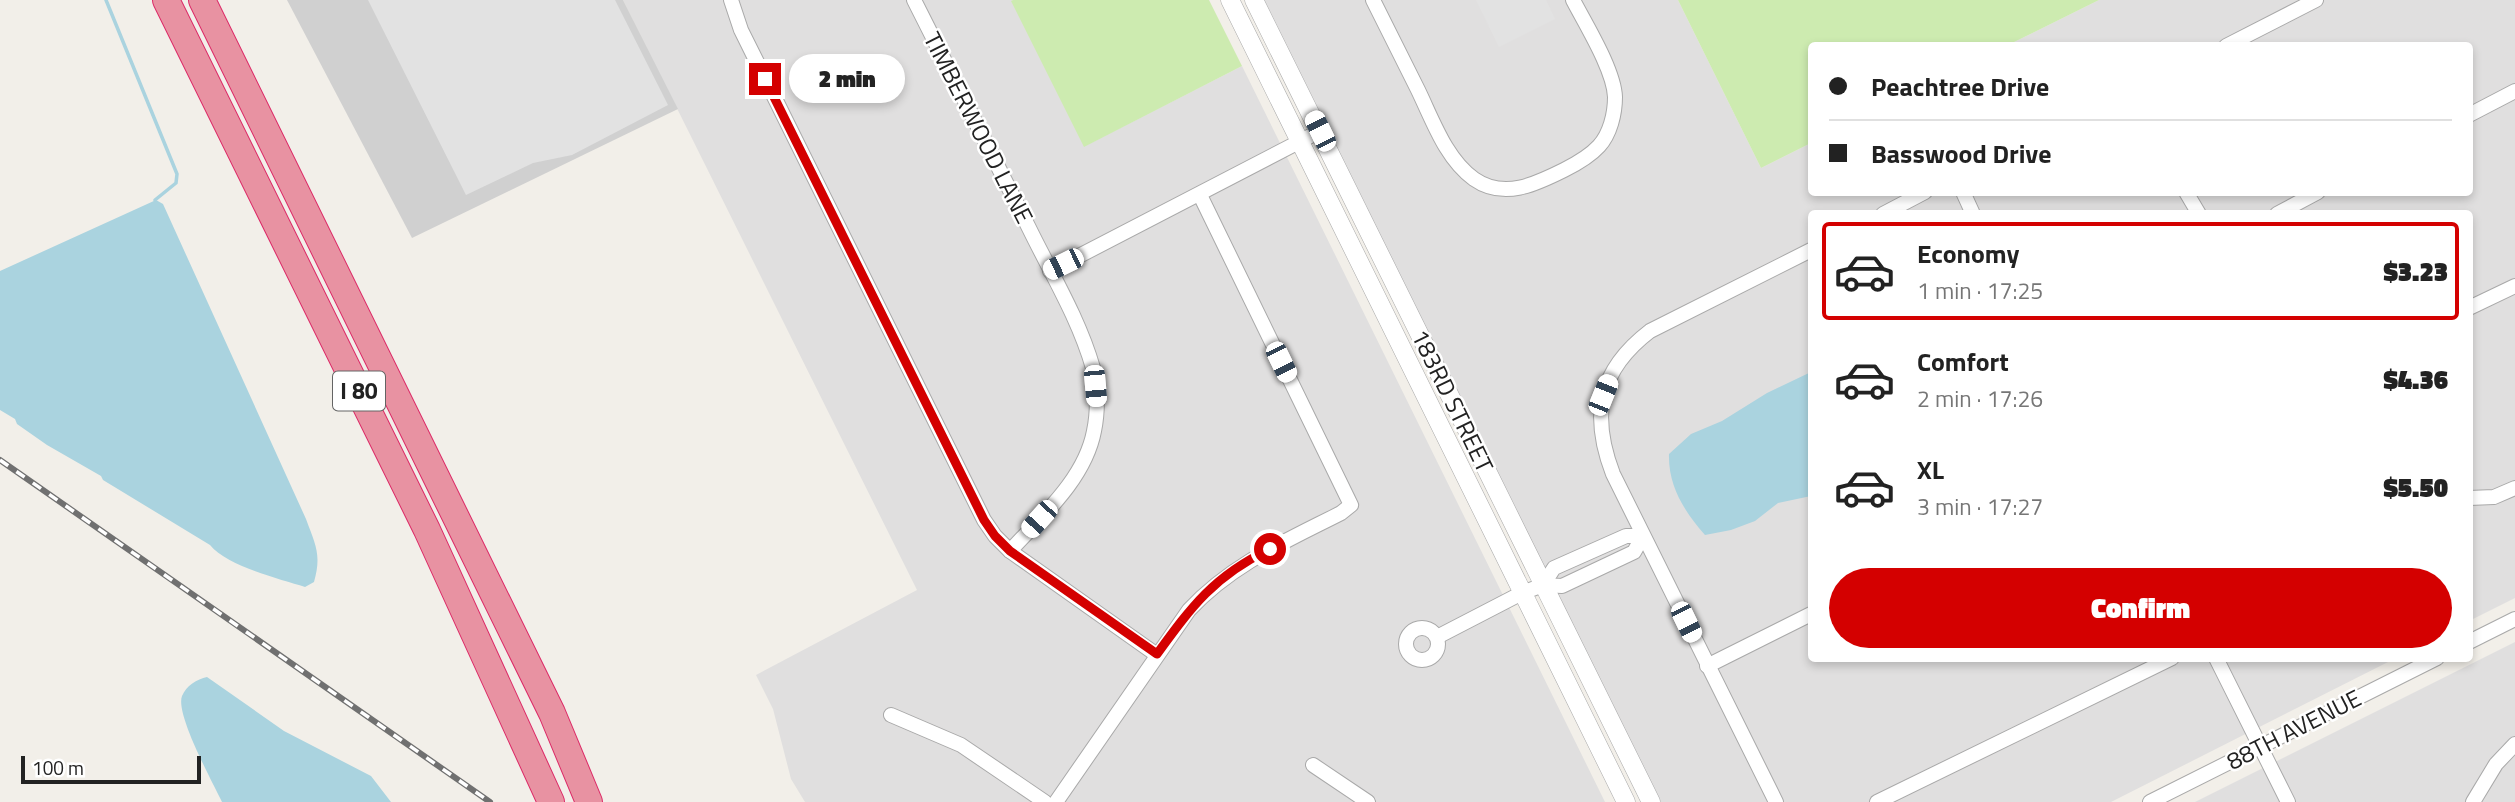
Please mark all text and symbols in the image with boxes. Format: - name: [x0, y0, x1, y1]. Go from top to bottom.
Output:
- street label: TIMBERWOOD LANE: [915, 26, 1043, 230]
- callout: 2 min: [790, 55, 905, 104]
- text: 2 min: [818, 61, 876, 96]
- route end: [749, 63, 781, 95]
- text: Peachtree Drive: [1871, 67, 2049, 106]
- car: [1302, 108, 1339, 154]
- text: Basswood Drive: [1871, 134, 2051, 173]
- text: Economy: [1917, 234, 2019, 273]
- icon: car: [1833, 240, 1896, 303]
- car: [1040, 245, 1087, 283]
- text: $3.23: [2383, 252, 2448, 291]
- text: 1 min · 17:25: [1917, 273, 2043, 308]
- street label: 183RD STREET: [1403, 323, 1503, 479]
- car: [1263, 339, 1300, 385]
- text: Comfort: [1917, 342, 2009, 381]
- icon: car: [1833, 348, 1896, 411]
- text: $4.36: [2383, 360, 2448, 399]
- car: [1083, 364, 1108, 408]
- road number: I 80: [333, 372, 385, 410]
- car: [1586, 372, 1621, 418]
- text: 2 min · 17:26: [1917, 381, 2043, 416]
- text: XL: [1917, 450, 1944, 489]
- icon: car: [1833, 456, 1896, 519]
- text: $5.50: [2383, 468, 2448, 507]
- text: 3 min · 17:27: [1917, 489, 2043, 524]
- car: [1018, 496, 1061, 542]
- route start: [1254, 533, 1286, 565]
- button: Confirm: [1829, 568, 2452, 648]
- car: [1668, 599, 1705, 645]
- street label: 88TH AVENUE: [2220, 680, 2367, 778]
- scale bar: [21, 753, 201, 785]
- text: 100 m: [32, 753, 84, 782]

